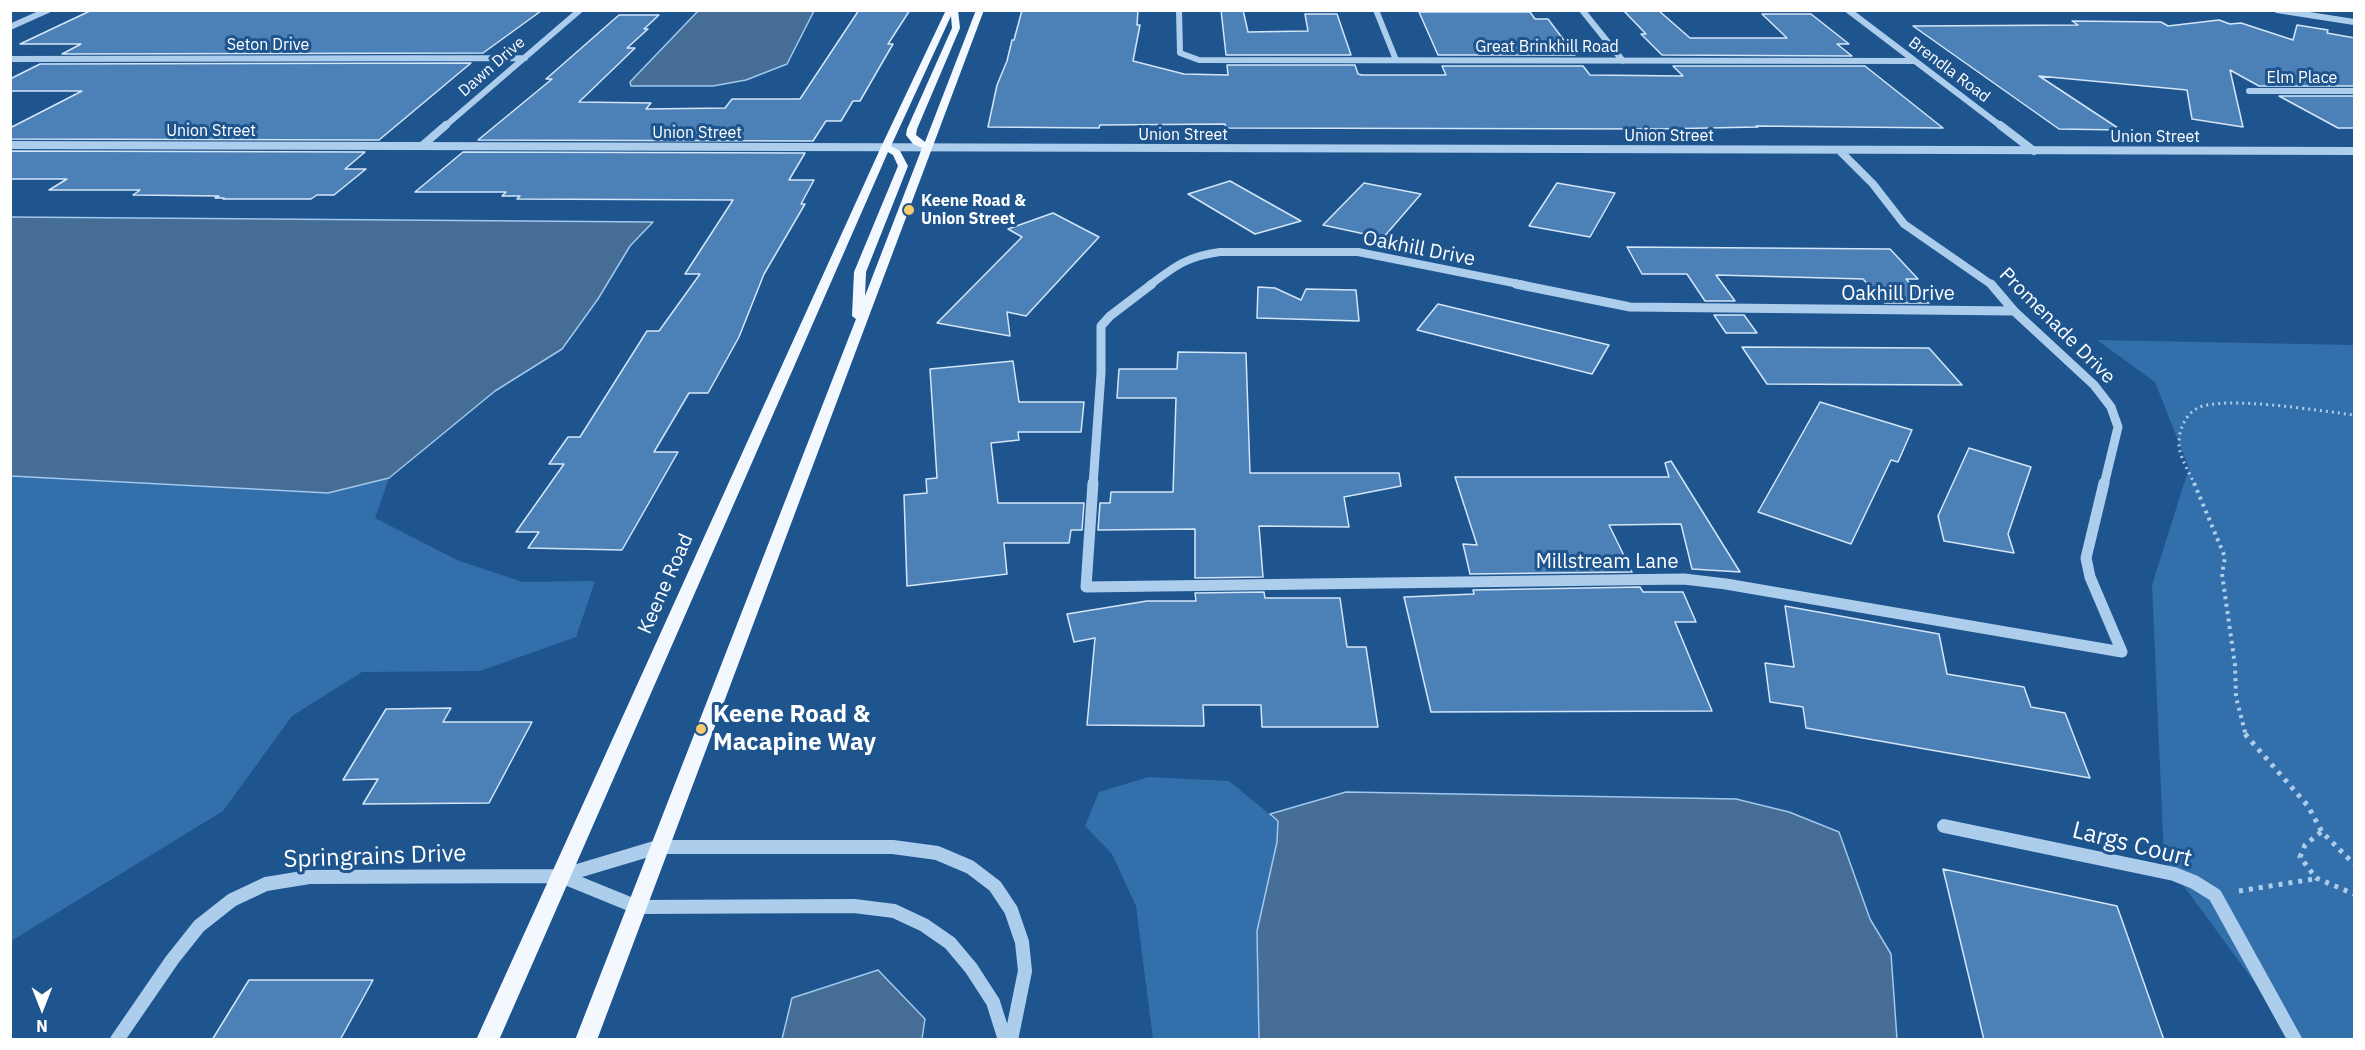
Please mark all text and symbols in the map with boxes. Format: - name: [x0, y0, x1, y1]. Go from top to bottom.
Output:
- street label: Dawn Drive: [455, 33, 529, 101]
- street label: Brendla Road: [1905, 33, 1993, 107]
- street label: Seton Drive: [227, 35, 309, 55]
- street label: Great Brinkhill Road: [1475, 37, 1619, 57]
- street label: Elm Place: [2267, 68, 2337, 88]
- street label: Union Street: [166, 121, 256, 141]
- street label: Union Street: [652, 123, 742, 143]
- street label: Union Street: [1138, 125, 1228, 145]
- street label: Union Street: [1624, 126, 1714, 146]
- street label: Union Street: [2110, 127, 2200, 147]
- place label: Keene Road & Union Street: [921, 191, 1026, 229]
- marker: Keene Road & Union Street: [902, 203, 916, 217]
- street label: Oakhill Drive: [1361, 226, 1477, 272]
- street label: Promenade Drive: [1994, 263, 2120, 389]
- street label: Oakhill Drive: [1841, 282, 1955, 306]
- street label: Keene Road: [633, 530, 699, 638]
- street label: Millstream Lane: [1536, 550, 1678, 574]
- place label: Keene Road & Macapine Way: [713, 701, 876, 757]
- marker: Keene Road & Macapine Way: [694, 722, 708, 736]
- street label: Largs Court: [2069, 816, 2195, 874]
- street label: Springrains Drive: [283, 839, 467, 875]
- north arrow: [12, 978, 72, 1038]
- text: N: [36, 1016, 48, 1036]

